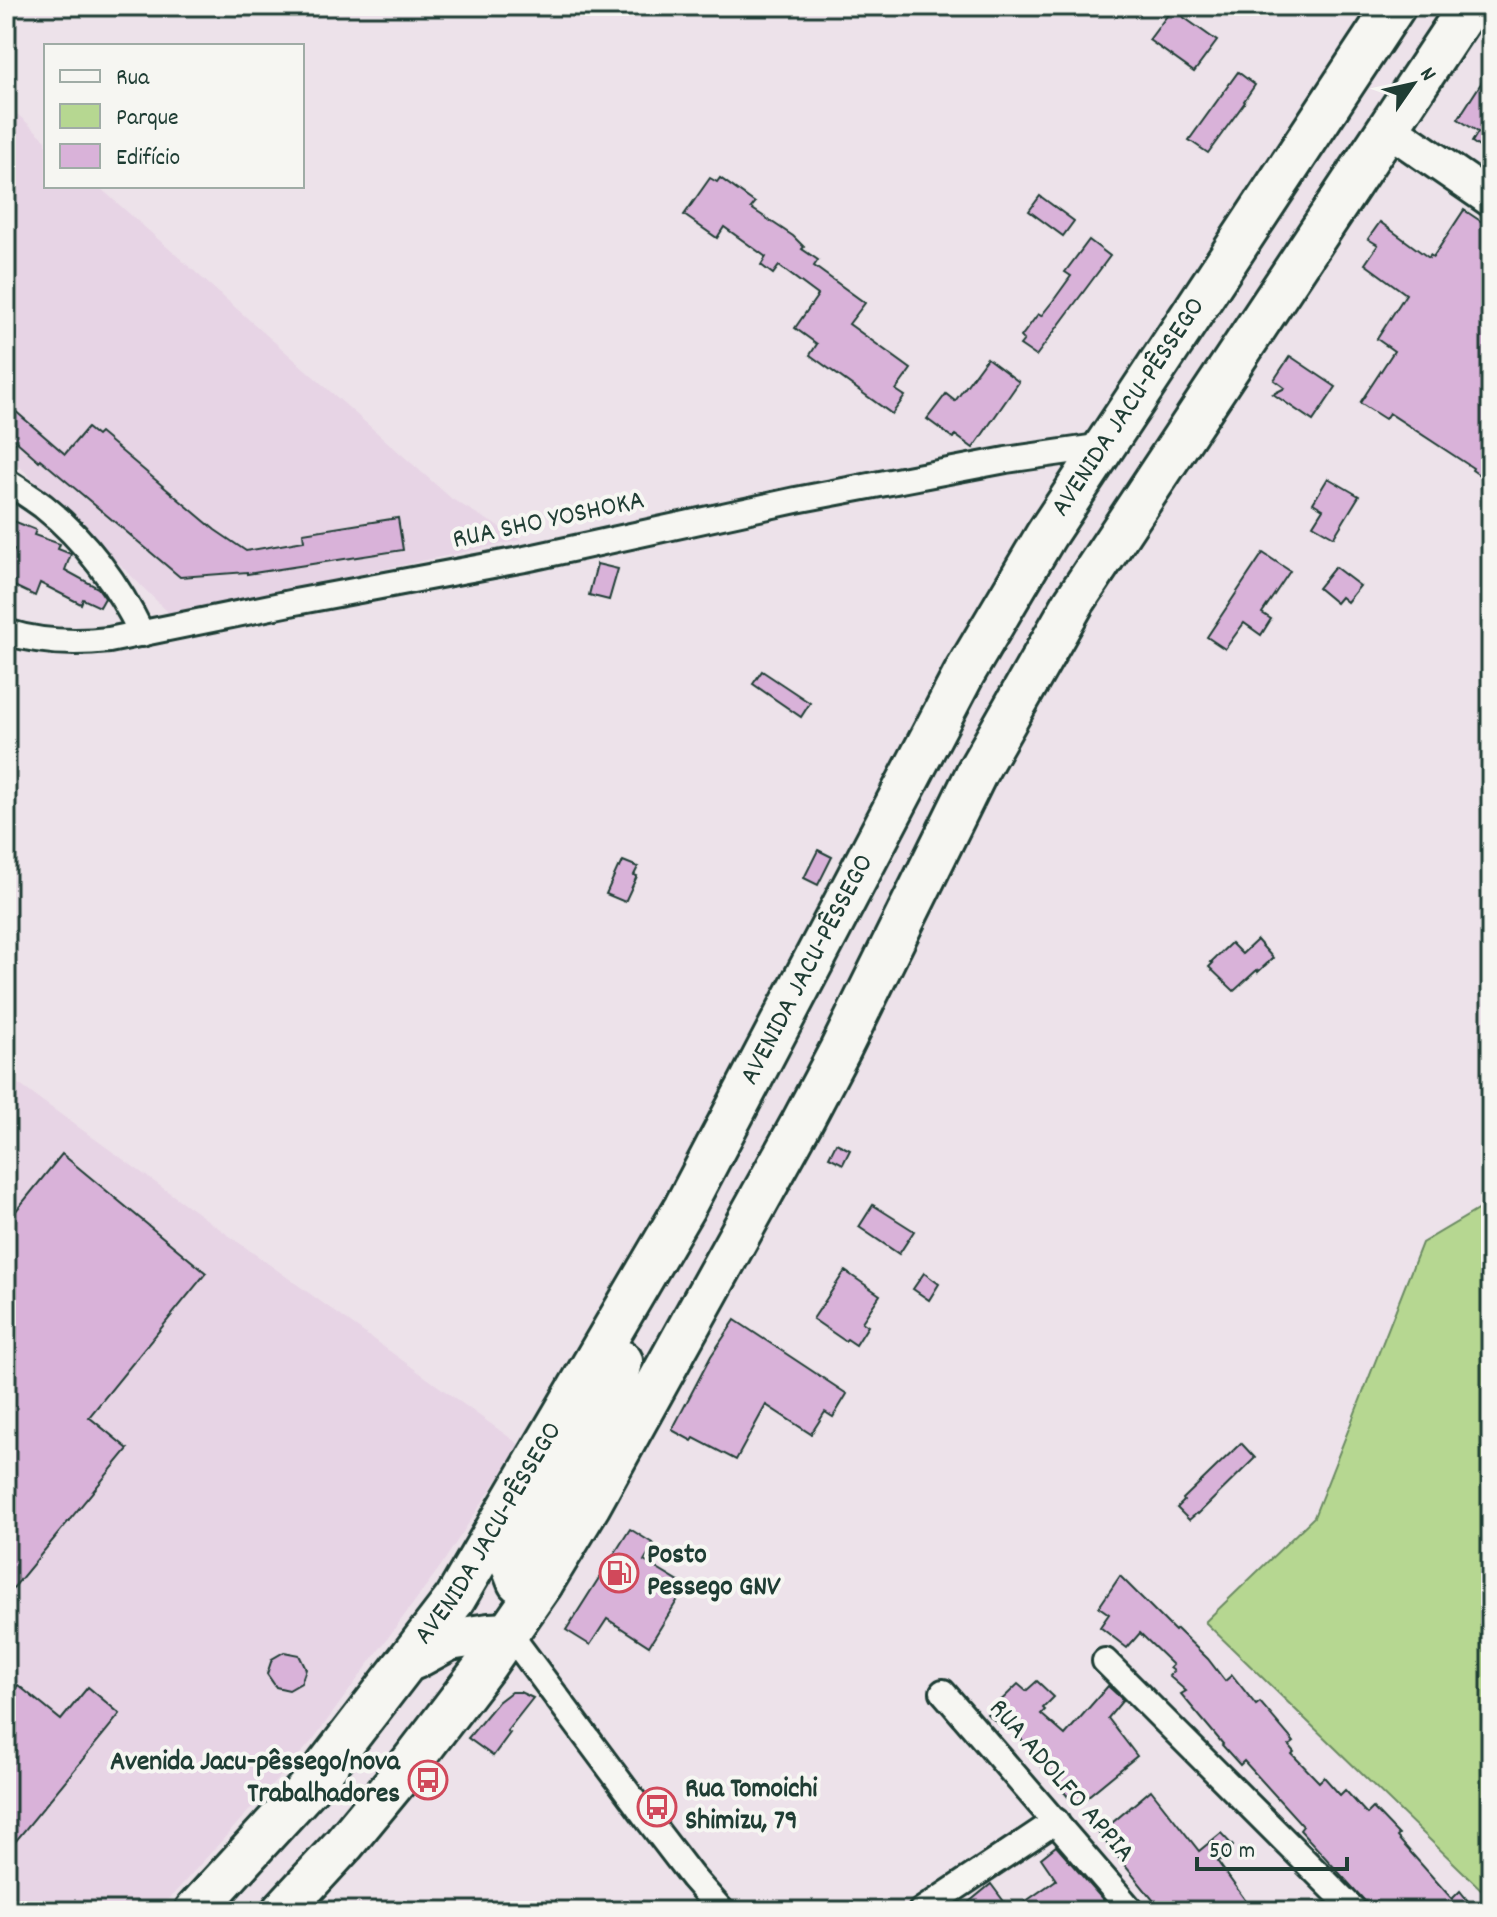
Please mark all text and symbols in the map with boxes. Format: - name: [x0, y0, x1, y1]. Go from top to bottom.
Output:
- legend: [44, 44, 304, 188]
- north arrow: [1373, 44, 1453, 124]
- text: Rua: [116, 62, 150, 96]
- text: N: [1411, 62, 1443, 88]
- text: Parque: [116, 102, 179, 136]
- text: Edifício: [116, 142, 180, 176]
- street label: AVENIDA JACU-PÊSSEGO: [1043, 290, 1217, 526]
- street label: RUA SHO YOSHOKA: [449, 482, 649, 562]
- street label: AVENIDA JACU-PÊSSEGO: [732, 848, 886, 1093]
- street label: AVENIDA JACU-PÊSSEGO: [406, 1415, 574, 1654]
- place label: Posto Pessego GNV: [647, 1537, 781, 1609]
- fuel station icon: Posto Pessego GNV: [598, 1552, 640, 1594]
- street label: RUA ADOLFO APPIA: [977, 1691, 1143, 1873]
- place label: Avenida Jacu-pêssego/nova Trabalhadores: [110, 1744, 401, 1816]
- bus stop icon: Avenida Jacu-pêssego/nova Trabalhadores: [407, 1759, 449, 1801]
- place label: Rua Tomoichi Shimizu, 79: [685, 1771, 817, 1843]
- bus stop icon: Rua Tomoichi Shimizu, 79: [636, 1786, 678, 1828]
- scale bar: [1197, 1821, 1347, 1871]
- text: 50 m: [1209, 1835, 1255, 1869]

